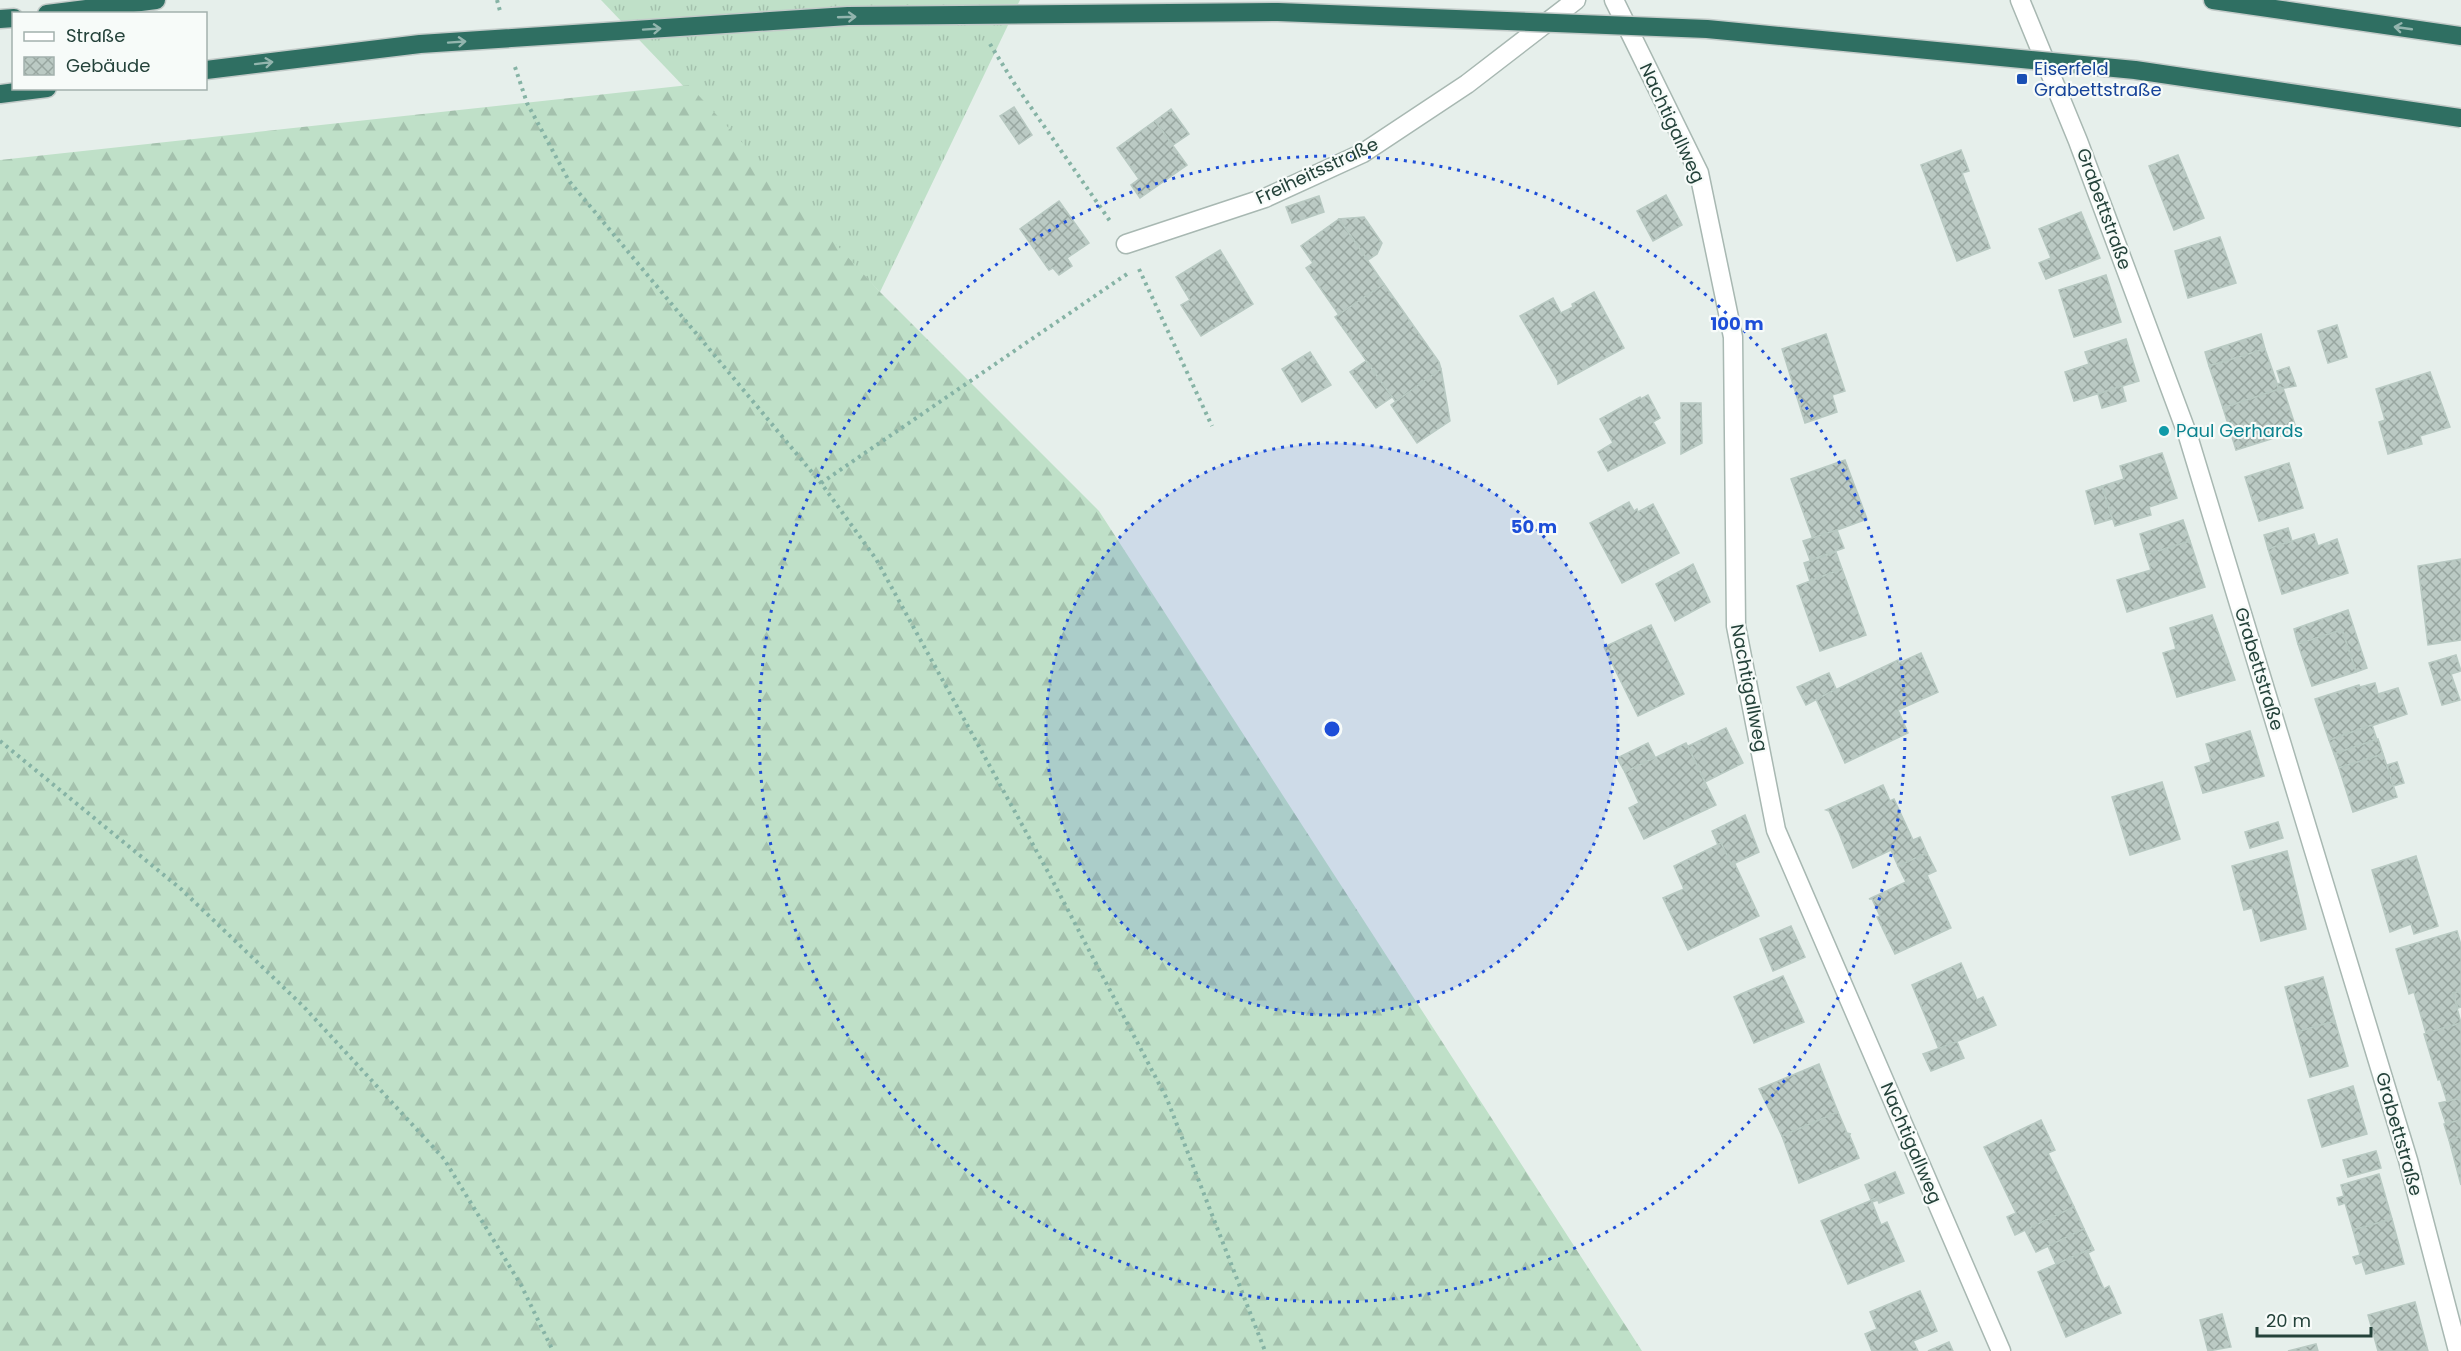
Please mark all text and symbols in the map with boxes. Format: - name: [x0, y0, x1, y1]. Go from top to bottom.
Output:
- one-way arrow: [836, 11, 856, 22]
- legend: [12, 12, 207, 90]
- one-way arrow: [2394, 22, 2414, 33]
- text: Straße: [66, 23, 125, 48]
- one-way arrow: [642, 23, 661, 34]
- one-way arrow: [447, 36, 467, 47]
- text: Gebäude: [66, 53, 150, 78]
- place label: Eiserfeld Grabettstraße: [2034, 56, 2162, 102]
- one-way arrow: [253, 57, 273, 68]
- street label: Nachtigallweg: [1634, 59, 1711, 187]
- marker: Eiserfeld Grabettstraße: [2015, 72, 2029, 86]
- street label: Freiheitsstraße: [1251, 131, 1382, 210]
- street label: Grabettstraße: [2071, 145, 2138, 273]
- text: 100 m: [1710, 311, 1764, 336]
- place label: Paul Gerhards: [2176, 418, 2303, 443]
- marker: Paul Gerhards: [2157, 424, 2171, 438]
- text: 50 m: [1511, 514, 1557, 539]
- street label: Grabettstraße: [2229, 604, 2290, 734]
- street label: Nachtigallweg: [1725, 622, 1774, 754]
- centre of rings: [1322, 719, 1342, 739]
- street label: Grabettstraße: [2370, 1069, 2429, 1199]
- street label: Nachtigallweg: [1875, 1078, 1948, 1207]
- scale bar: [2257, 1300, 2371, 1338]
- text: 20 m: [2266, 1308, 2311, 1333]

